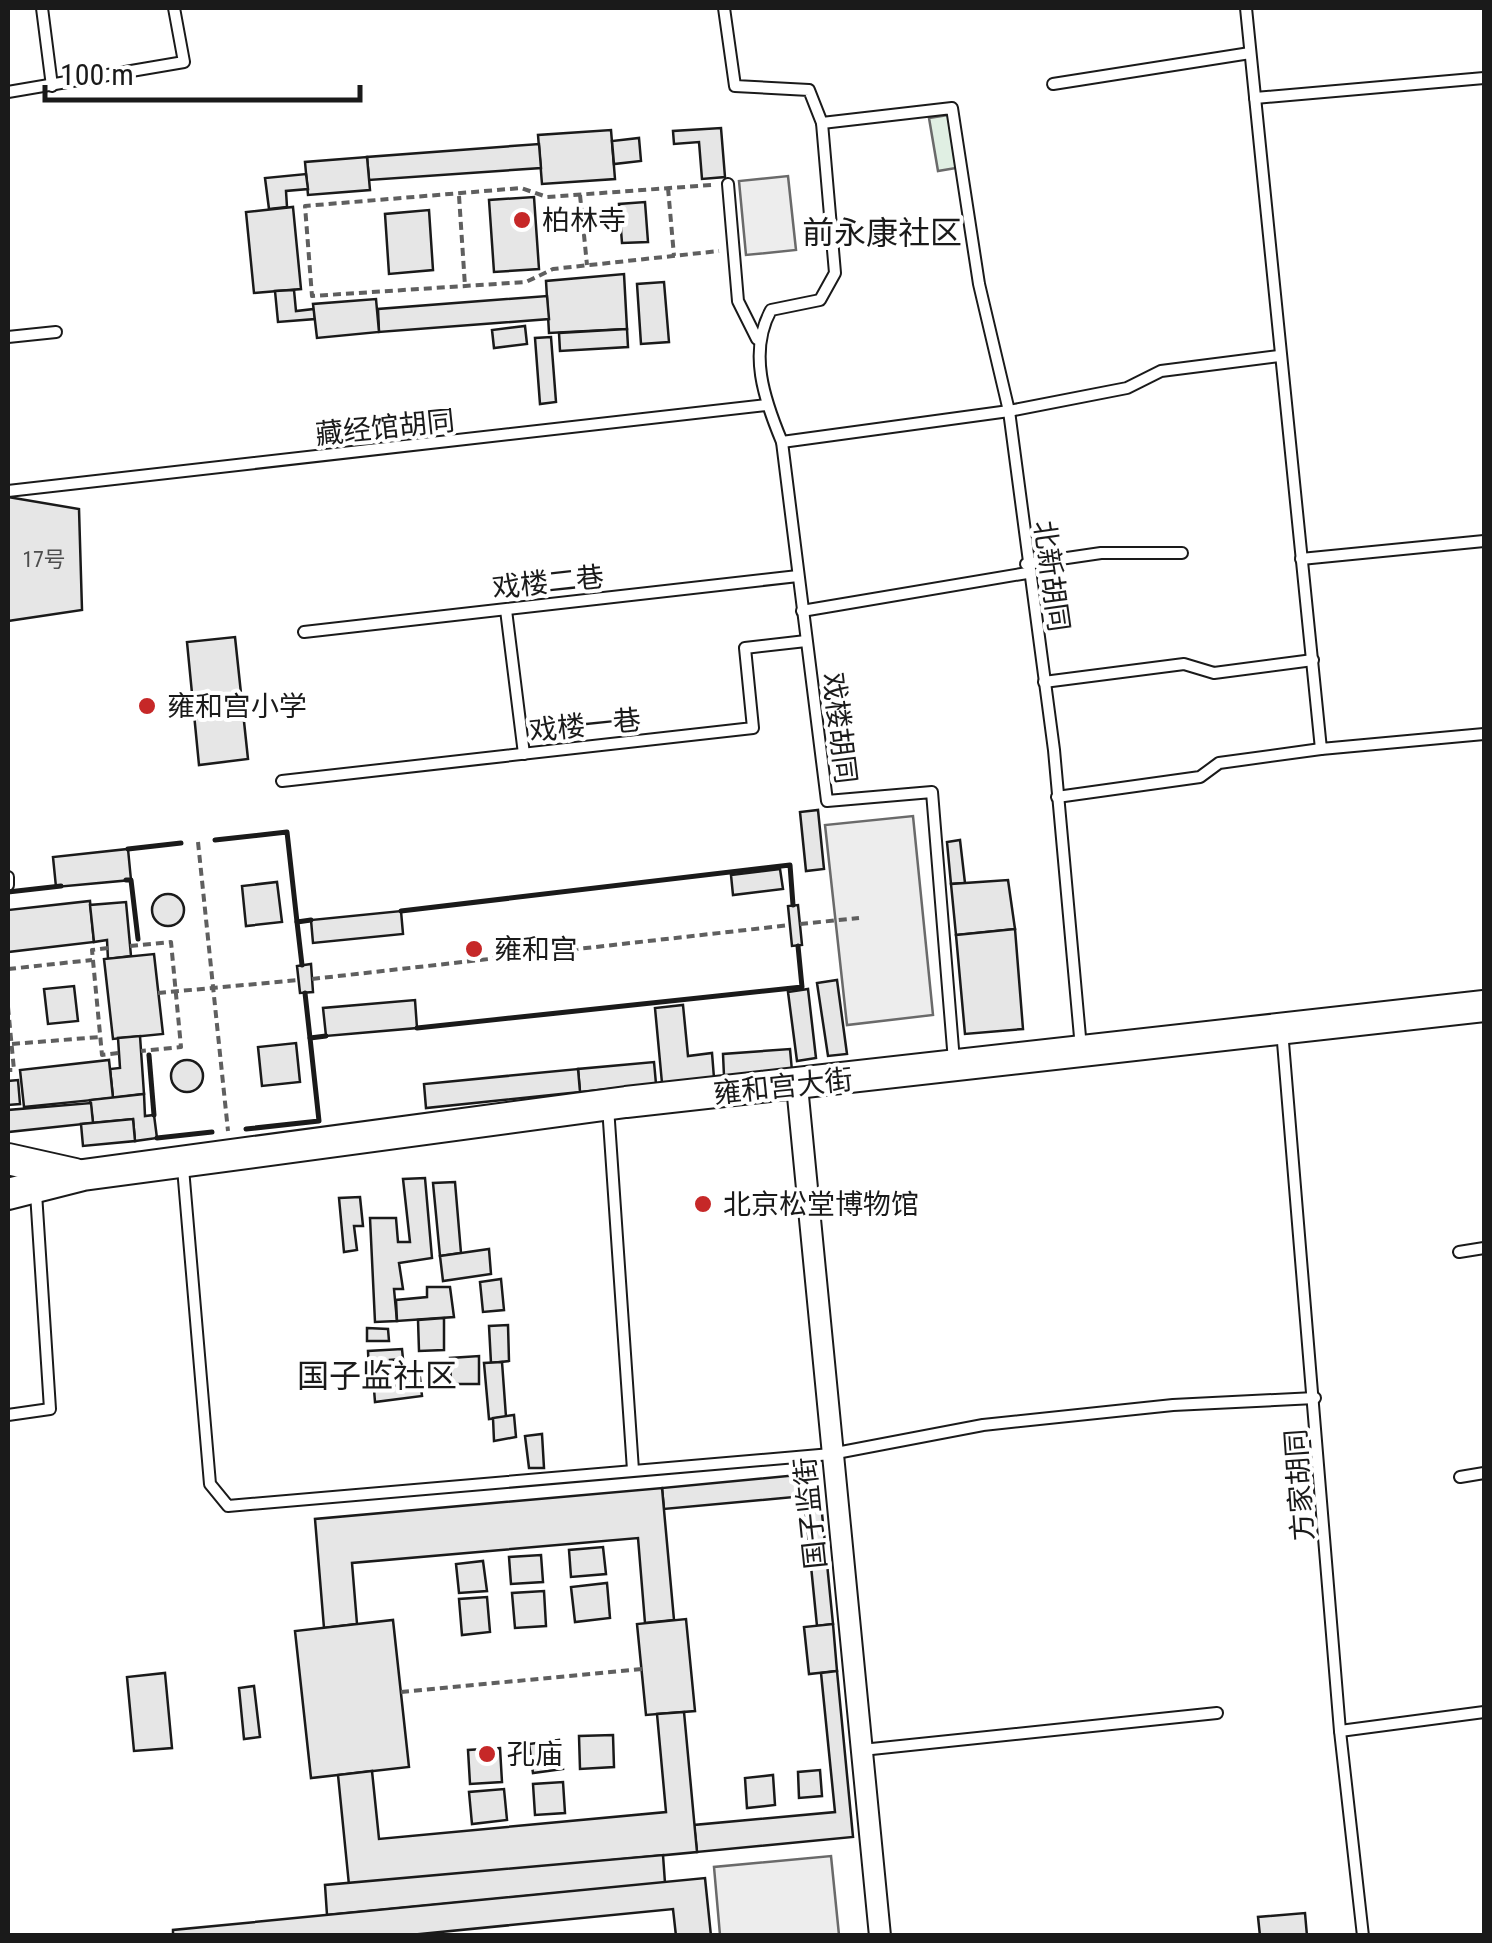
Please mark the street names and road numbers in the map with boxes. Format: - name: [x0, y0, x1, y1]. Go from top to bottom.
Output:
- street label: 藏经馆胡同: [314, 404, 456, 451]
- street label: 北新胡同: [1027, 518, 1076, 634]
- street label: 戏楼二巷: [491, 560, 605, 605]
- street label: 戏楼胡同: [816, 670, 863, 786]
- street label: 戏楼一巷: [528, 703, 642, 748]
- street label: 雍和宫大街: [712, 1063, 854, 1110]
- street label: 方家胡同: [1279, 1428, 1320, 1542]
- street label: 国子监街: [788, 1456, 833, 1570]

